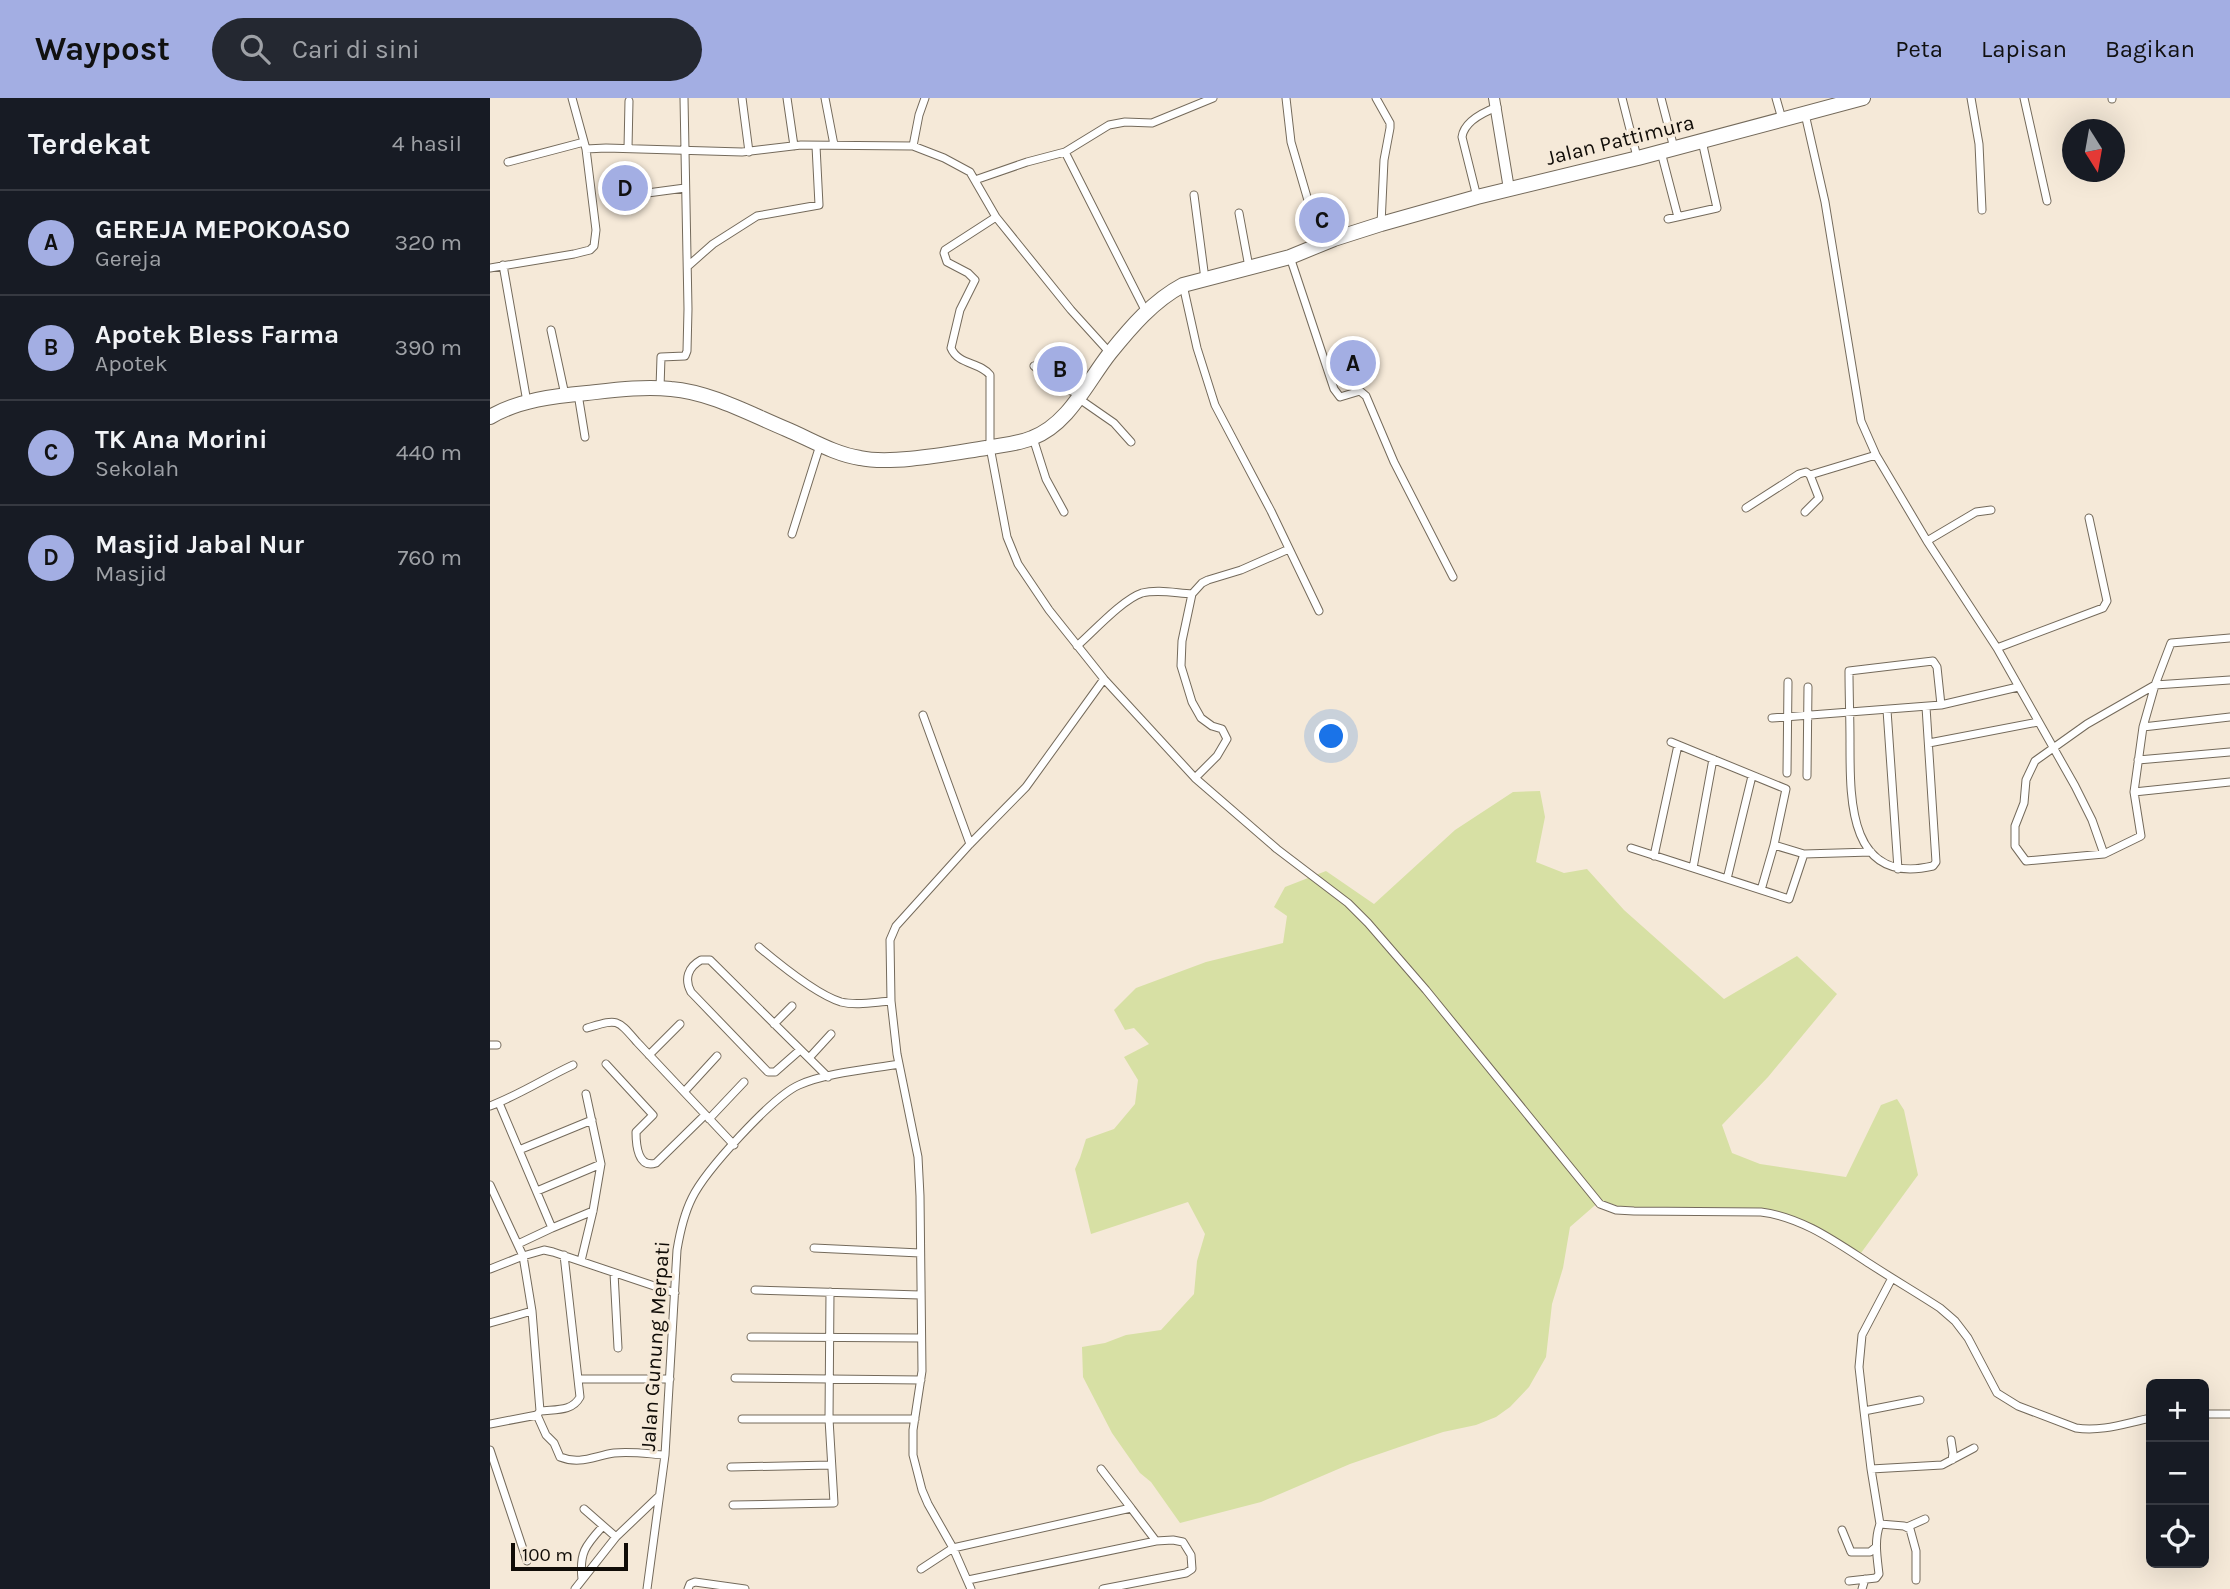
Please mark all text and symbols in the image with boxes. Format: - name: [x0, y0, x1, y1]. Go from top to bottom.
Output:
- search box: [212, 18, 702, 81]
- text: Waypost: [35, 30, 170, 68]
- icon: search: [236, 30, 274, 68]
- text: Cari di sini: [292, 34, 420, 65]
- text: Peta: [1895, 35, 1943, 63]
- text: Lapisan: [1981, 35, 2067, 63]
- text: Bagikan: [2105, 35, 2195, 63]
- street label: Jalan Pattimura: [1543, 110, 1697, 170]
- north arrow: [2062, 119, 2125, 182]
- text: Terdekat: [28, 126, 151, 162]
- text: 4 hasil: [392, 130, 462, 157]
- pin: D: [602, 162, 648, 214]
- pin: C: [1299, 194, 1345, 246]
- text: GEREJA MEPOKOASO: [95, 214, 350, 245]
- text: A: [44, 229, 58, 256]
- text: 320 m: [394, 229, 462, 256]
- text: Gereja: [95, 245, 162, 272]
- text: Apotek Bless Farma: [95, 319, 339, 350]
- text: B: [44, 334, 58, 361]
- text: 390 m: [394, 334, 462, 361]
- pin: A: [1330, 337, 1376, 389]
- pin: B: [1037, 343, 1083, 395]
- text: Apotek: [95, 350, 168, 377]
- text: TK Ana Morini: [95, 424, 268, 455]
- text: C: [44, 439, 58, 466]
- text: 440 m: [396, 439, 462, 466]
- text: Sekolah: [95, 455, 179, 482]
- text: Masjid Jabal Nur: [95, 529, 304, 560]
- text: D: [43, 544, 59, 571]
- text: 760 m: [397, 544, 462, 571]
- text: Masjid: [95, 560, 167, 587]
- your location: [1314, 719, 1348, 753]
- street label: Jalan Gunung Merpati: [636, 1240, 674, 1452]
- map controls: [2146, 1379, 2209, 1568]
- button: +: [2146, 1379, 2209, 1442]
- button: −: [2146, 1442, 2209, 1505]
- button: locate: [2146, 1505, 2209, 1568]
- scale bar: [511, 1540, 628, 1572]
- text: 100 m: [522, 1544, 573, 1566]

